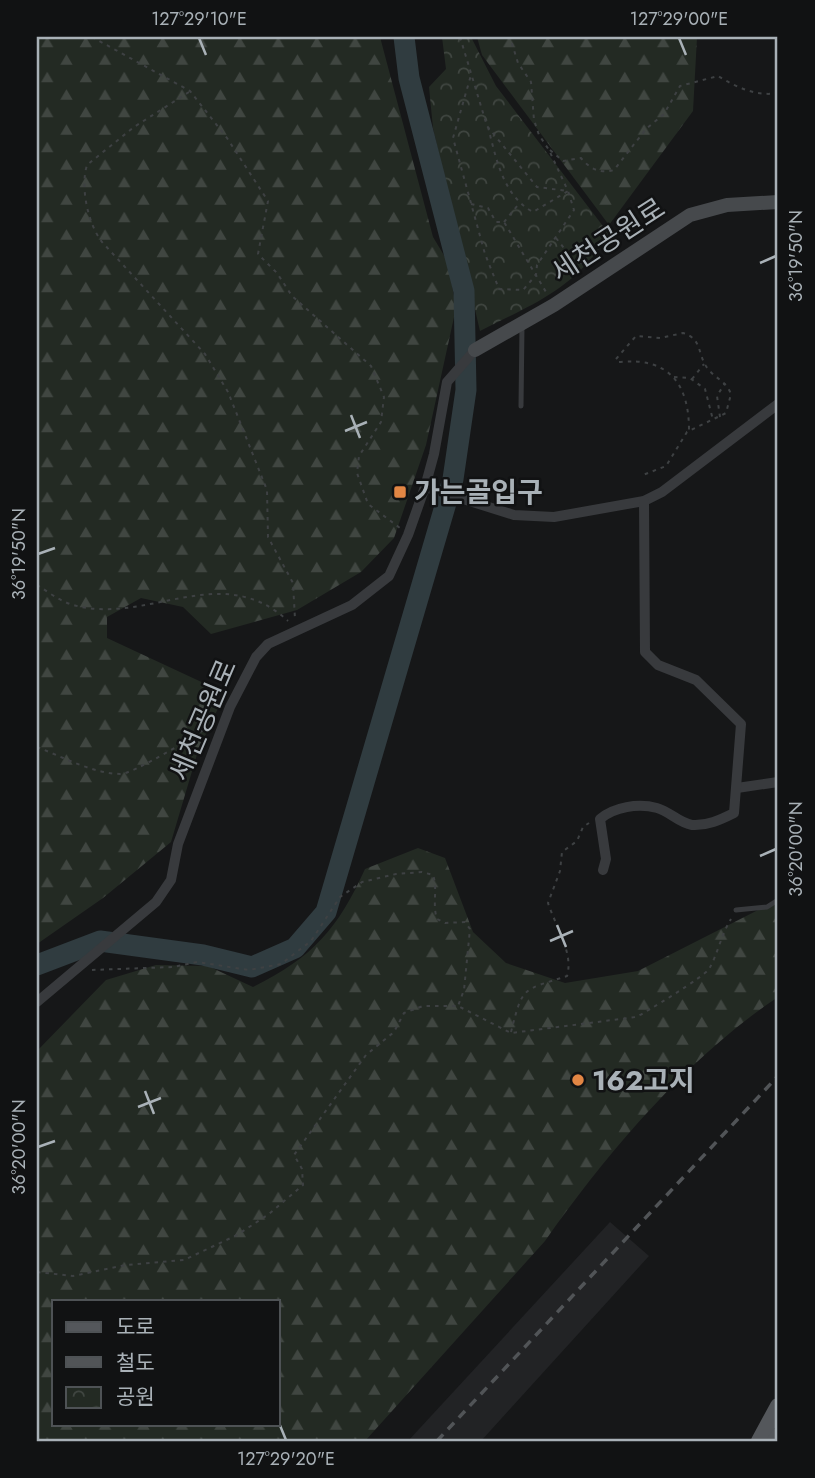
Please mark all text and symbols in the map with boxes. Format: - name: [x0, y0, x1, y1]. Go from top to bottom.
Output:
- text: 127°29'10"E: [151, 6, 247, 32]
- text: 127°29'00"E: [630, 6, 728, 32]
- street label: 세천공원로: [543, 188, 673, 292]
- text: 36°19'50"N: [783, 210, 809, 302]
- place label: 가는골입구: [414, 472, 543, 513]
- marker: 가는골입구: [392, 484, 408, 500]
- text: 36°19'50"N: [6, 508, 32, 600]
- street label: 세천공원로: [159, 653, 247, 787]
- text: 36°20'00"N: [783, 801, 809, 897]
- place label: 162고지: [592, 1060, 695, 1101]
- marker: 162고지: [570, 1072, 586, 1088]
- text: 36°20'00"N: [6, 1099, 32, 1195]
- legend: [52, 1300, 280, 1426]
- text: 도로: [116, 1312, 155, 1342]
- text: 철도: [116, 1348, 155, 1378]
- text: 공원: [116, 1382, 155, 1412]
- text: 127°29'20"E: [237, 1446, 335, 1472]

